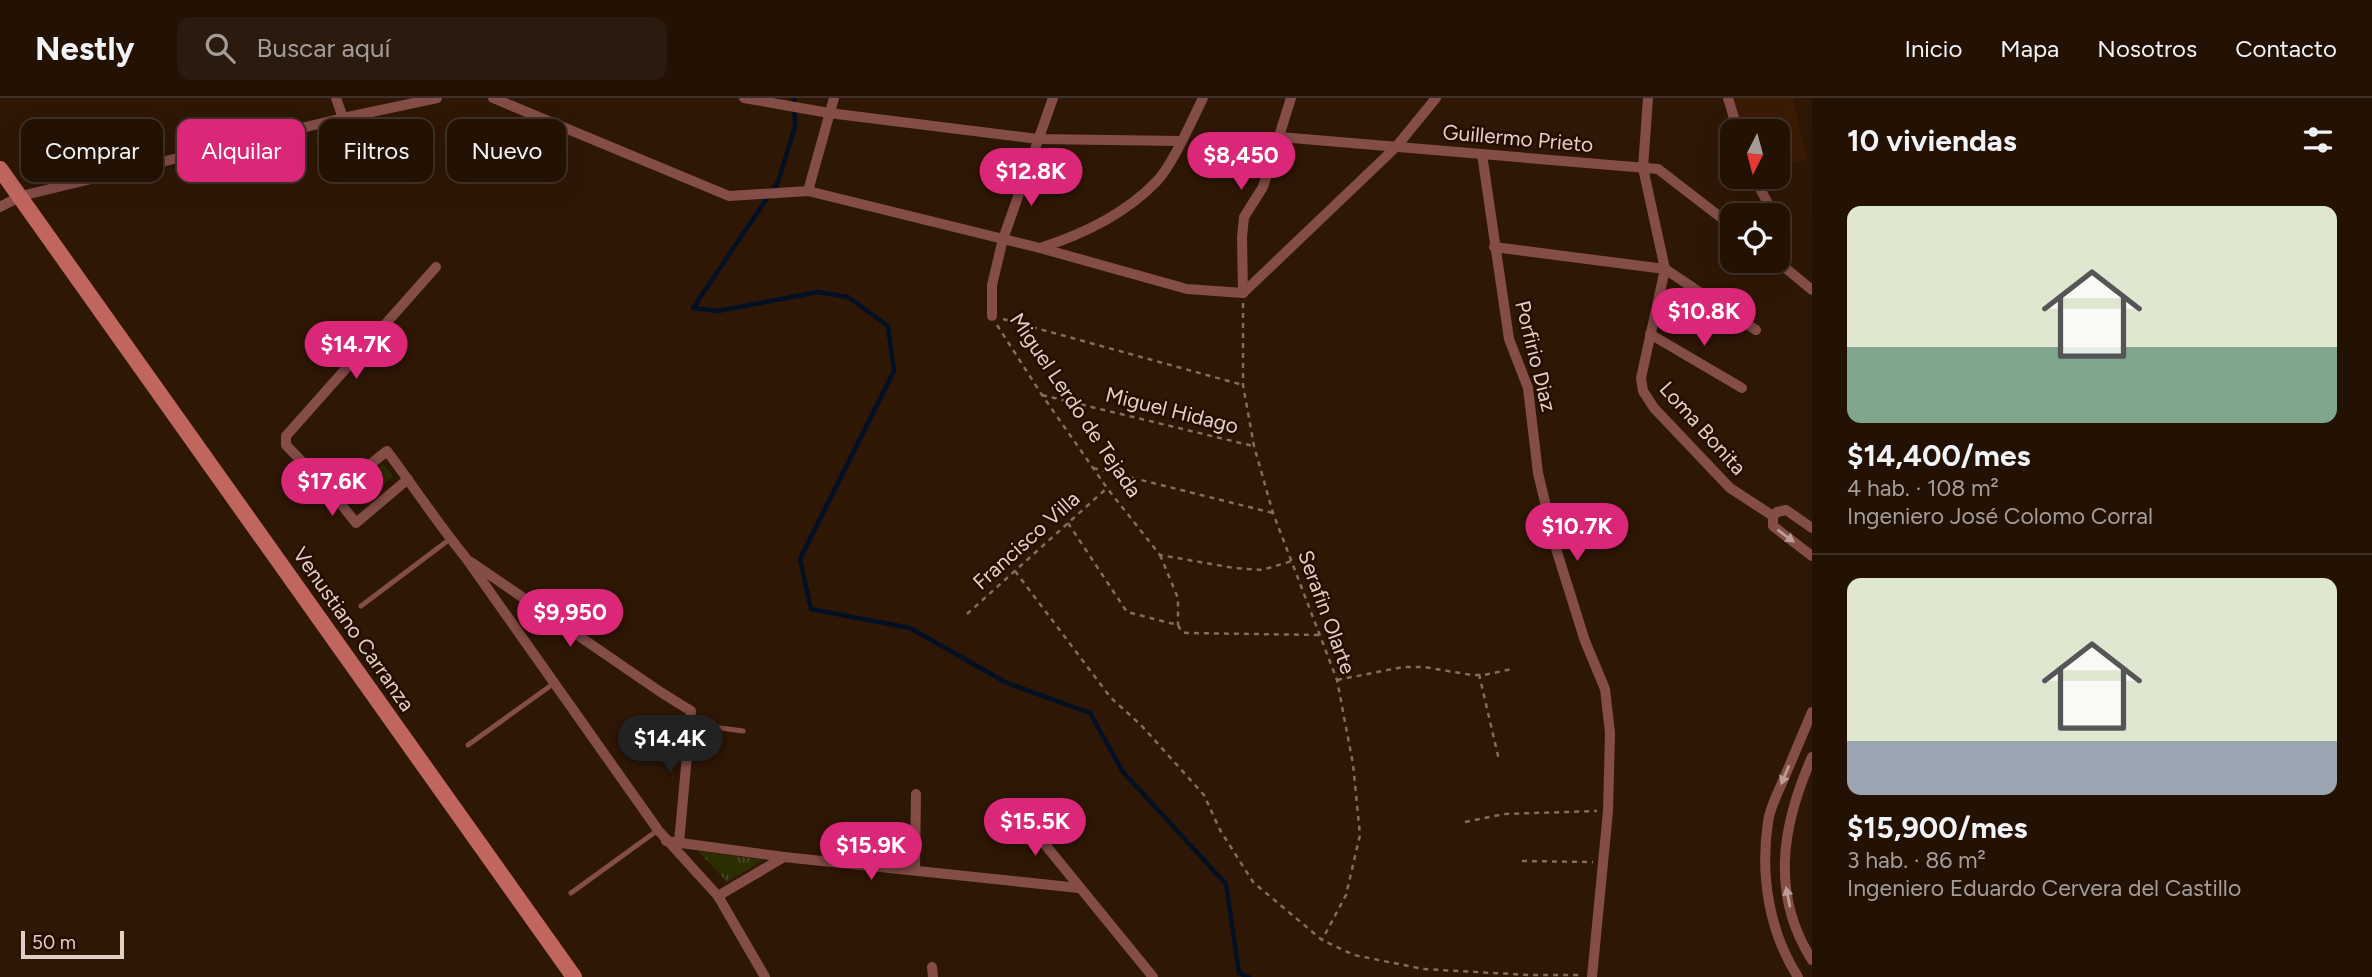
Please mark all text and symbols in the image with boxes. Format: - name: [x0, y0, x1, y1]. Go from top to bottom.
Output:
- search box: [177, 17, 667, 80]
- text: Nestly: [35, 29, 135, 68]
- icon: search: [201, 29, 239, 67]
- text: Buscar aquí: [257, 32, 390, 64]
- text: Inicio: [1904, 34, 1962, 63]
- text: Mapa: [2000, 34, 2059, 63]
- text: Nosotros: [2097, 34, 2197, 63]
- text: Contacto: [2235, 34, 2337, 63]
- chip: Comprar: [21, 119, 163, 182]
- chip: Alquilar: [177, 119, 305, 182]
- chip: Filtros: [319, 119, 433, 182]
- chip: Nuevo: [447, 119, 566, 182]
- street label: Guillermo Prieto: [1442, 119, 1594, 157]
- north arrow: [1720, 119, 1790, 189]
- map controls: [1720, 119, 1790, 273]
- icon: filters: [2299, 121, 2337, 159]
- text: 10 viviendas: [1847, 122, 2017, 159]
- pin: $8,450: [1184, 132, 1298, 192]
- text: $8,450: [1203, 141, 1279, 169]
- pin: $12.8K: [974, 148, 1088, 208]
- text: $12.8K: [996, 157, 1066, 185]
- button: locate: [1720, 203, 1790, 273]
- icon: home: [2029, 251, 2155, 377]
- pin: $10.8K: [1647, 288, 1761, 348]
- text: $10.8K: [1668, 297, 1740, 325]
- street label: Porfirio Diaz: [1510, 298, 1562, 414]
- street label: Miguel Lerdo de Tejada: [1005, 308, 1147, 502]
- pin: $14.7K: [299, 322, 413, 381]
- text: $14.7K: [321, 330, 391, 358]
- street label: Loma Bonita: [1655, 376, 1751, 480]
- street label: Miguel Hidago: [1103, 381, 1241, 439]
- text: $14,400/mes: [1847, 437, 2031, 474]
- pin: $17.6K: [275, 458, 389, 518]
- text: $17.6K: [297, 467, 367, 495]
- text: 4 hab. · 108 m²: [1847, 474, 1999, 502]
- street label: Francisco Villa: [968, 486, 1084, 594]
- text: Ingeniero José Colomo Corral: [1847, 502, 2153, 530]
- pin: $10.7K: [1520, 504, 1634, 563]
- text: $10.7K: [1541, 512, 1613, 540]
- one-way arrow: [1777, 529, 1796, 543]
- street label: Venustiano Carranza: [288, 542, 420, 716]
- street label: Serafin Olarte: [1293, 547, 1361, 677]
- pin: $9,950: [513, 589, 627, 649]
- text: $9,950: [533, 598, 607, 626]
- icon: home: [2029, 623, 2155, 749]
- pin: $14.4K: [613, 716, 727, 775]
- text: $14.4K: [634, 724, 706, 752]
- one-way arrow: [1780, 765, 1791, 786]
- pin: $15.5K: [978, 798, 1092, 858]
- text: $15.5K: [1000, 807, 1070, 835]
- text: $15,900/mes: [1847, 809, 2027, 846]
- pin: $15.9K: [814, 822, 928, 882]
- text: $15.9K: [836, 831, 906, 859]
- text: 3 hab. · 86 m²: [1847, 846, 1986, 874]
- text: Ingeniero Eduardo Cervera del Castillo: [1847, 874, 2241, 902]
- one-way arrow: [1782, 886, 1793, 908]
- scale bar: [21, 928, 124, 960]
- text: 50 m: [32, 931, 76, 954]

